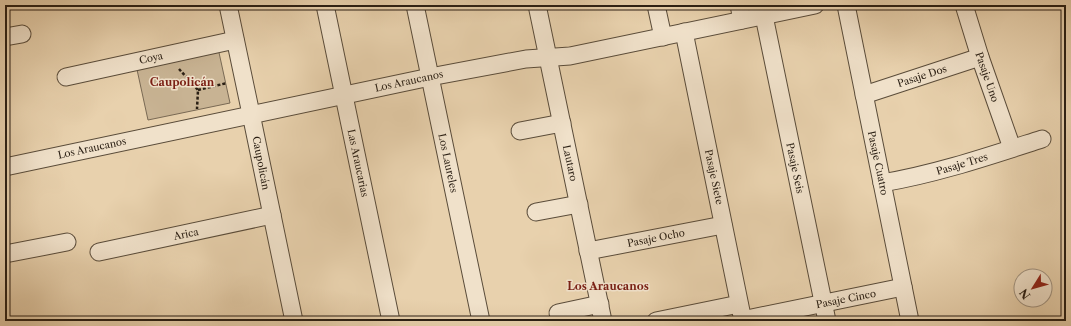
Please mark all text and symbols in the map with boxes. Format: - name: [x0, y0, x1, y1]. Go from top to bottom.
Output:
- street label: Coya: [138, 49, 165, 67]
- street label: Pasaje Uno: [972, 50, 1002, 104]
- street label: Pasaje Dos: [896, 62, 948, 90]
- street label: Los Araucanos: [374, 67, 444, 95]
- district label: Caupolicán: [150, 75, 215, 89]
- street label: Las Araucarias: [344, 128, 372, 198]
- street label: Pasaje Cuatro: [865, 130, 891, 196]
- street label: Los Laureles: [435, 132, 461, 194]
- street label: Los Araucanos: [57, 134, 127, 162]
- street label: Caupolicán: [249, 135, 273, 192]
- street label: Pasaje Seis: [783, 141, 807, 195]
- street label: Lautaro: [560, 144, 580, 182]
- street label: Pasaje Siete: [702, 148, 726, 206]
- street label: Pasaje Tres: [935, 150, 989, 178]
- street label: Arica: [171, 225, 200, 243]
- street label: Pasaje Ocho: [626, 226, 686, 250]
- north arrow: [1013, 268, 1053, 308]
- district label: Los Araucanos: [567, 279, 649, 293]
- text: N: [1016, 286, 1033, 302]
- street label: Pasaje Cinco: [815, 287, 877, 311]

